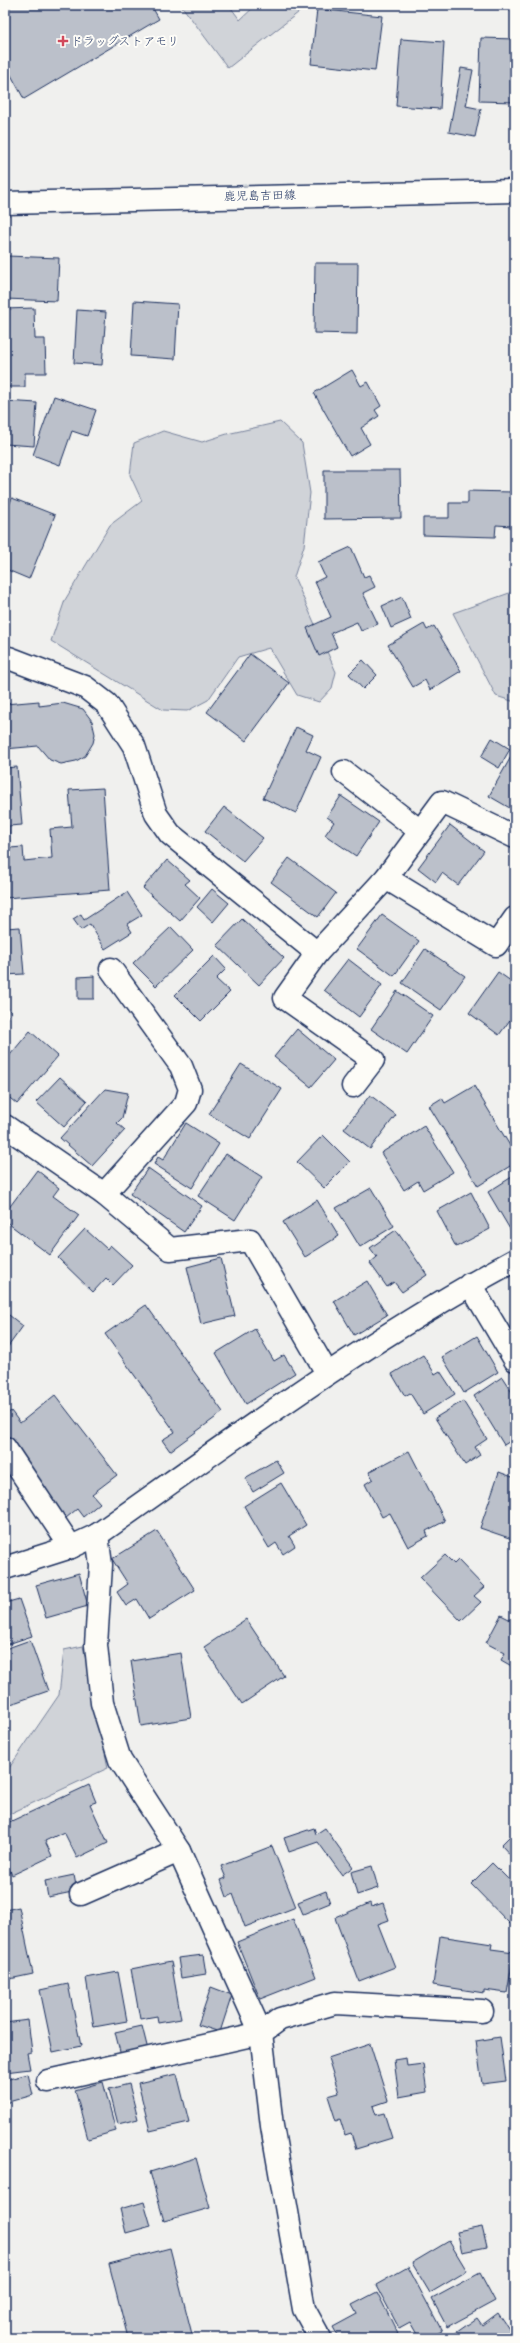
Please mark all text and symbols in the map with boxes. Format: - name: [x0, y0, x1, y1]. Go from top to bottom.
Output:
- place label: ドラッグストアモリ: [71, 34, 179, 49]
- marker: ドラッグストアモリ: [58, 36, 68, 46]
- street label: 鹿児島吉田線: [224, 188, 296, 204]

